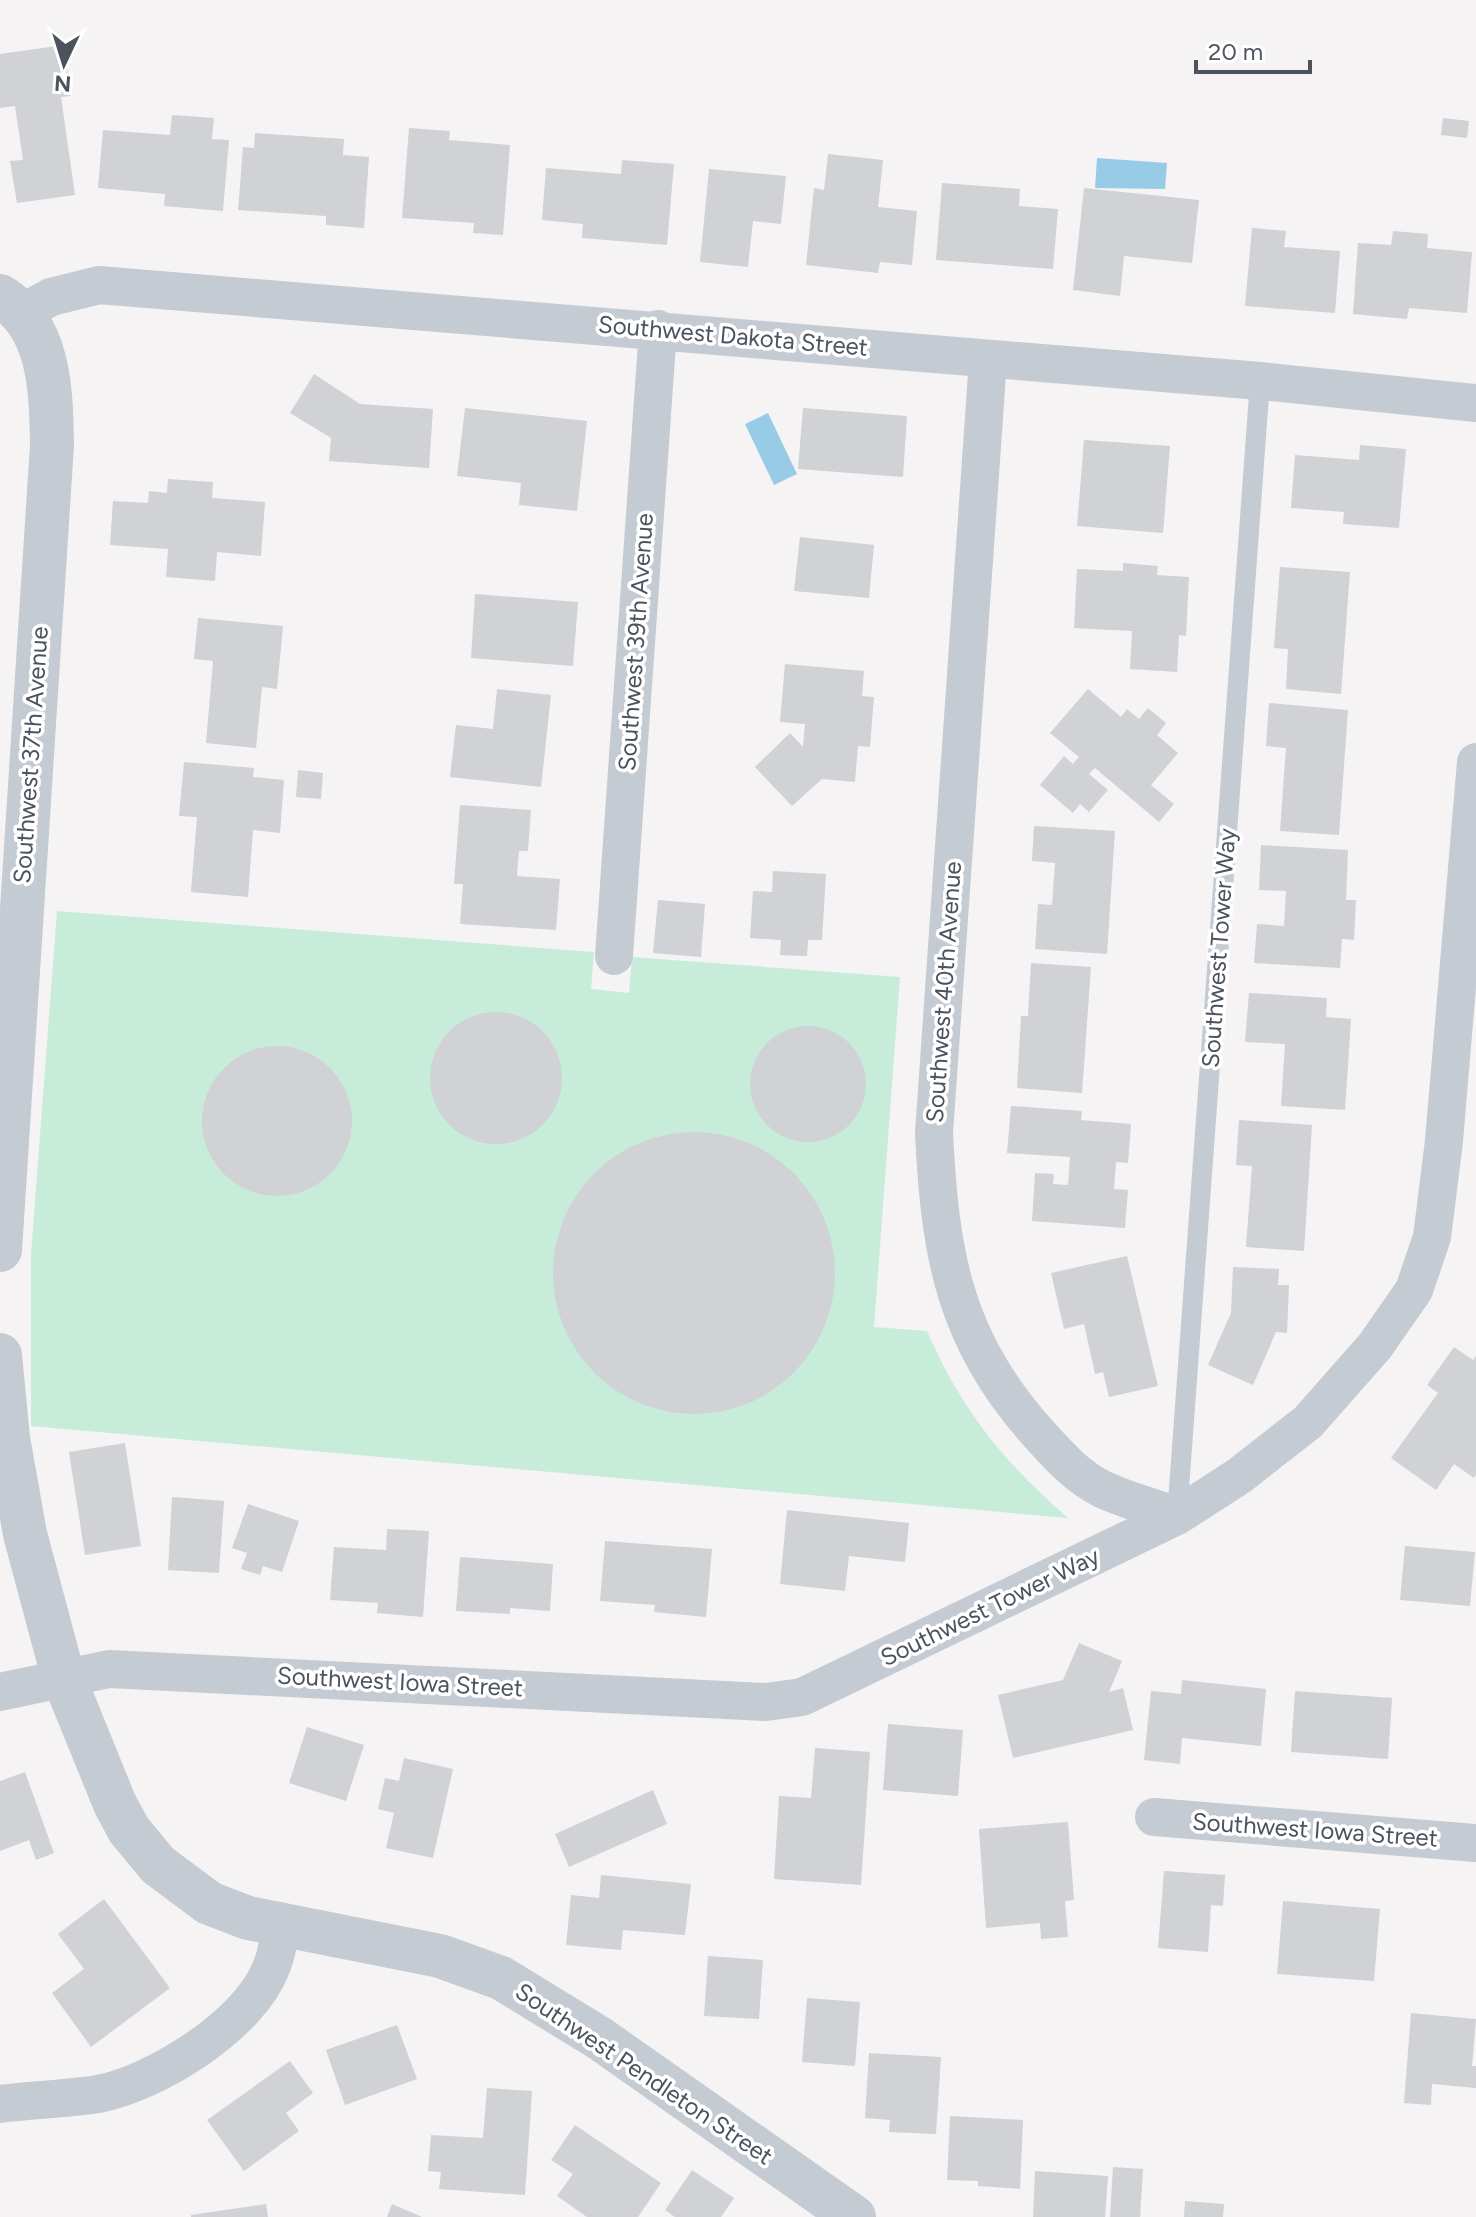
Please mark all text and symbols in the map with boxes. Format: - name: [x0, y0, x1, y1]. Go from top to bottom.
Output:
- north arrow: [24, 24, 104, 104]
- scale bar: [1196, 24, 1310, 74]
- text: 20 m: [1208, 37, 1263, 66]
- text: N: [53, 69, 72, 98]
- street label: Southwest Dakota Street: [597, 309, 869, 362]
- street label: Southwest 39th Avenue: [612, 512, 659, 772]
- street label: Southwest 37th Avenue: [7, 625, 54, 884]
- street label: Southwest Tower Way: [1196, 827, 1241, 1069]
- street label: Southwest 40th Avenue: [920, 860, 967, 1124]
- street label: Southwest Tower Way: [876, 1541, 1104, 1672]
- street label: Southwest Iowa Street: [276, 1661, 524, 1702]
- street label: Southwest Iowa Street: [1191, 1806, 1439, 1853]
- street label: Southwest Pendleton Street: [510, 1977, 778, 2171]

